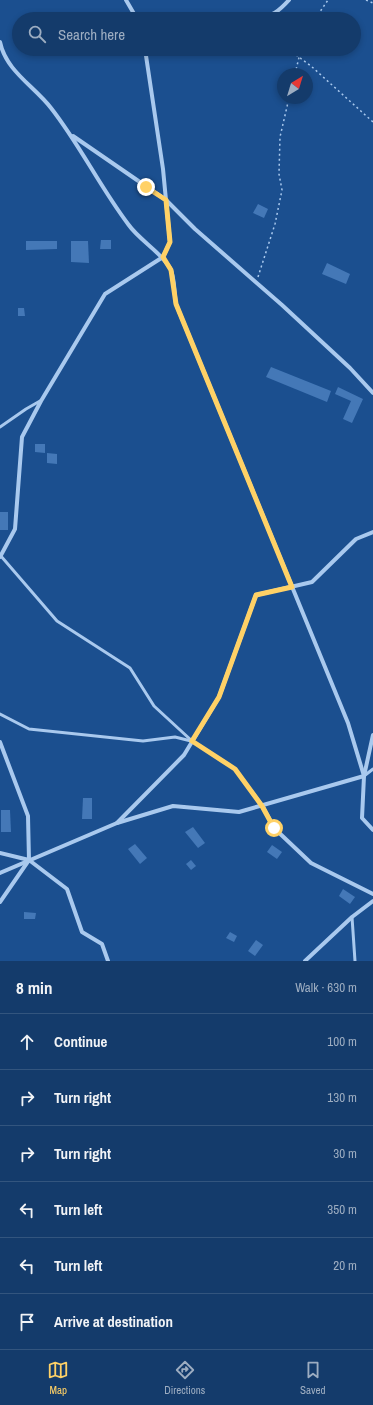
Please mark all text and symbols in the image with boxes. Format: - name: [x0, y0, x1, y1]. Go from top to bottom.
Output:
- search box: [12, 12, 361, 56]
- icon: search: [26, 23, 48, 45]
- text: Search here: [58, 24, 125, 45]
- north arrow: [277, 68, 313, 104]
- route end: [137, 178, 155, 196]
- route start: [265, 819, 283, 837]
- text: 8 min: [16, 976, 52, 999]
- text: Walk · 630 m: [295, 979, 357, 996]
- icon: ahead: [16, 1031, 38, 1053]
- text: Continue: [54, 1031, 107, 1052]
- text: 100 m: [327, 1033, 357, 1050]
- icon: right: [16, 1087, 38, 1109]
- text: Turn right: [54, 1087, 111, 1108]
- text: 130 m: [327, 1089, 357, 1106]
- icon: right: [16, 1143, 38, 1165]
- text: Turn right: [54, 1143, 111, 1164]
- text: 30 m: [333, 1145, 357, 1162]
- icon: left: [16, 1199, 38, 1221]
- text: Turn left: [54, 1199, 102, 1220]
- text: 350 m: [327, 1201, 357, 1218]
- icon: left: [16, 1255, 38, 1277]
- text: Turn left: [54, 1255, 102, 1276]
- text: 20 m: [333, 1257, 357, 1274]
- icon: arrive: [16, 1311, 38, 1333]
- text: Arrive at destination: [54, 1311, 173, 1332]
- tab: Map: [47, 1359, 69, 1397]
- tab: Directions: [164, 1359, 205, 1397]
- tab: Saved: [300, 1359, 326, 1397]

